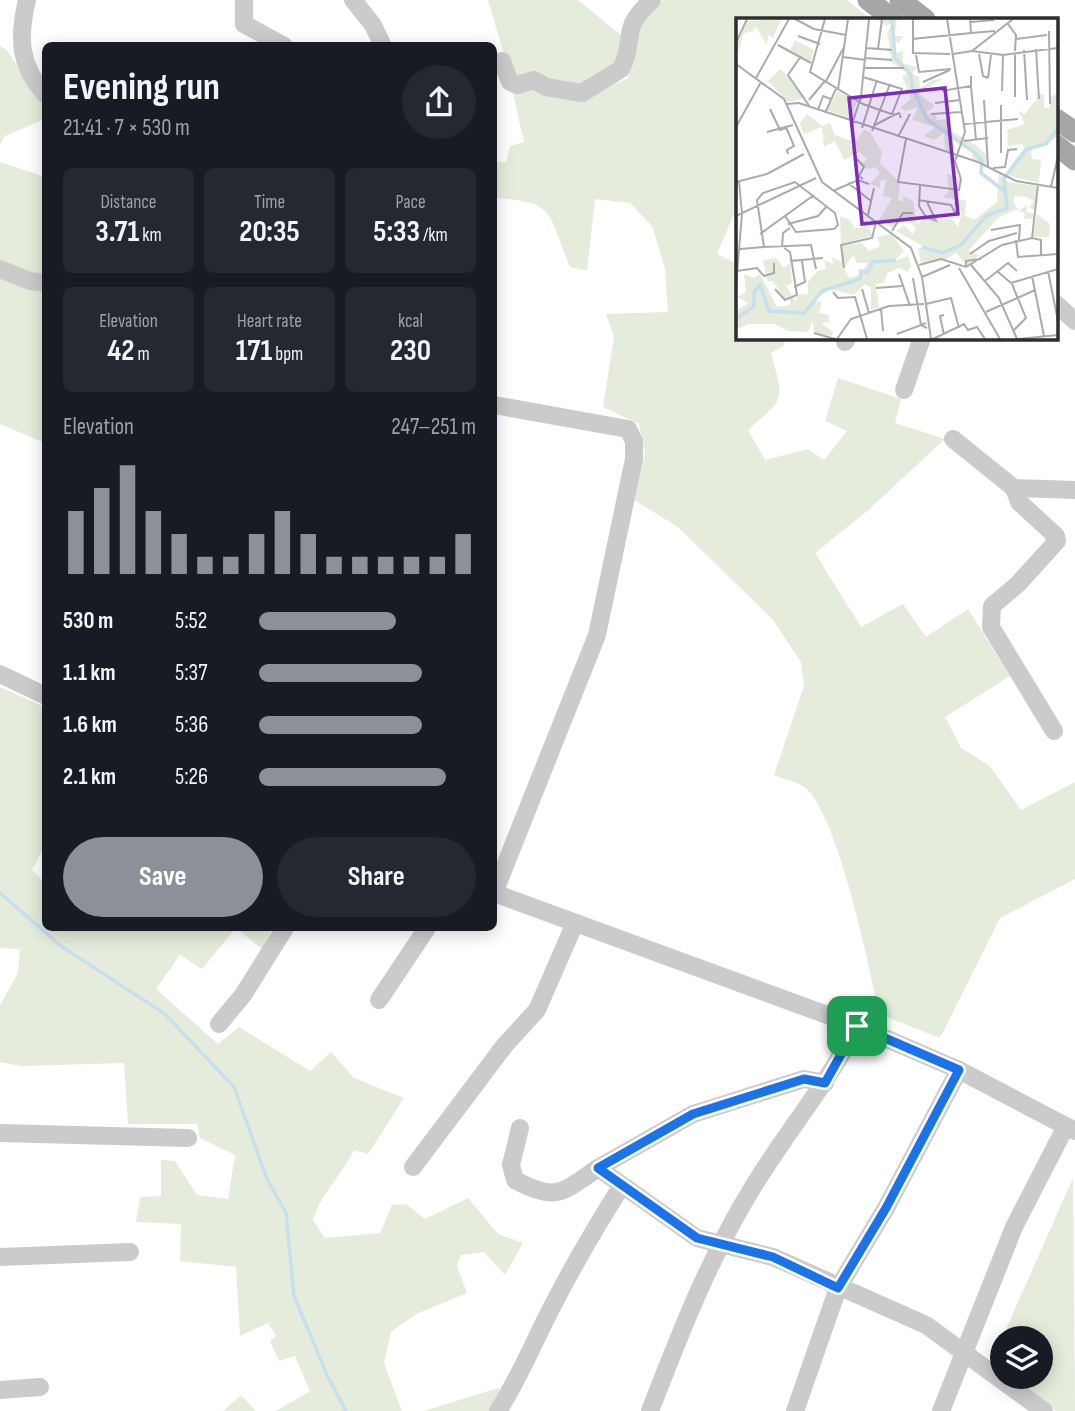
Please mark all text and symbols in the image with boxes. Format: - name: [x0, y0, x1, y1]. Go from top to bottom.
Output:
- inset map: [736, 18, 1058, 340]
- text: Evening run: [63, 65, 220, 110]
- button: share: [402, 65, 476, 139]
- text: 21:41 · 7 × 530 m: [63, 114, 190, 142]
- text: Distance: [100, 191, 157, 214]
- text: Time: [254, 191, 285, 214]
- text: Pace: [395, 191, 426, 214]
- text: 3.71: [95, 214, 139, 250]
- text: 20:35: [239, 214, 300, 250]
- text: 5:33: [373, 214, 420, 250]
- text: km: [139, 224, 162, 247]
- text: /km: [420, 224, 448, 247]
- text: Elevation: [99, 310, 158, 333]
- text: Heart rate: [237, 310, 302, 333]
- text: kcal: [398, 310, 423, 333]
- text: 42: [107, 333, 134, 369]
- text: 171: [236, 333, 272, 369]
- text: 230: [390, 333, 431, 369]
- text: m: [134, 343, 150, 366]
- text: bpm: [272, 343, 303, 366]
- text: Elevation: [63, 413, 134, 441]
- text: 247–251 m: [391, 413, 476, 441]
- text: 530 m: [63, 607, 113, 635]
- text: 5:52: [175, 607, 207, 635]
- text: 1.1 km: [63, 659, 116, 687]
- text: 5:37: [175, 659, 207, 687]
- text: 1.6 km: [63, 711, 117, 739]
- text: 5:36: [175, 711, 208, 739]
- text: 2.1 km: [63, 763, 116, 791]
- text: 5:26: [175, 763, 208, 791]
- button: Save: [63, 837, 263, 917]
- button: Share: [277, 837, 476, 917]
- pin: [827, 996, 887, 1056]
- icon: arrive: [838, 1007, 876, 1045]
- map controls: [990, 1326, 1053, 1389]
- button: layers: [990, 1326, 1053, 1389]

